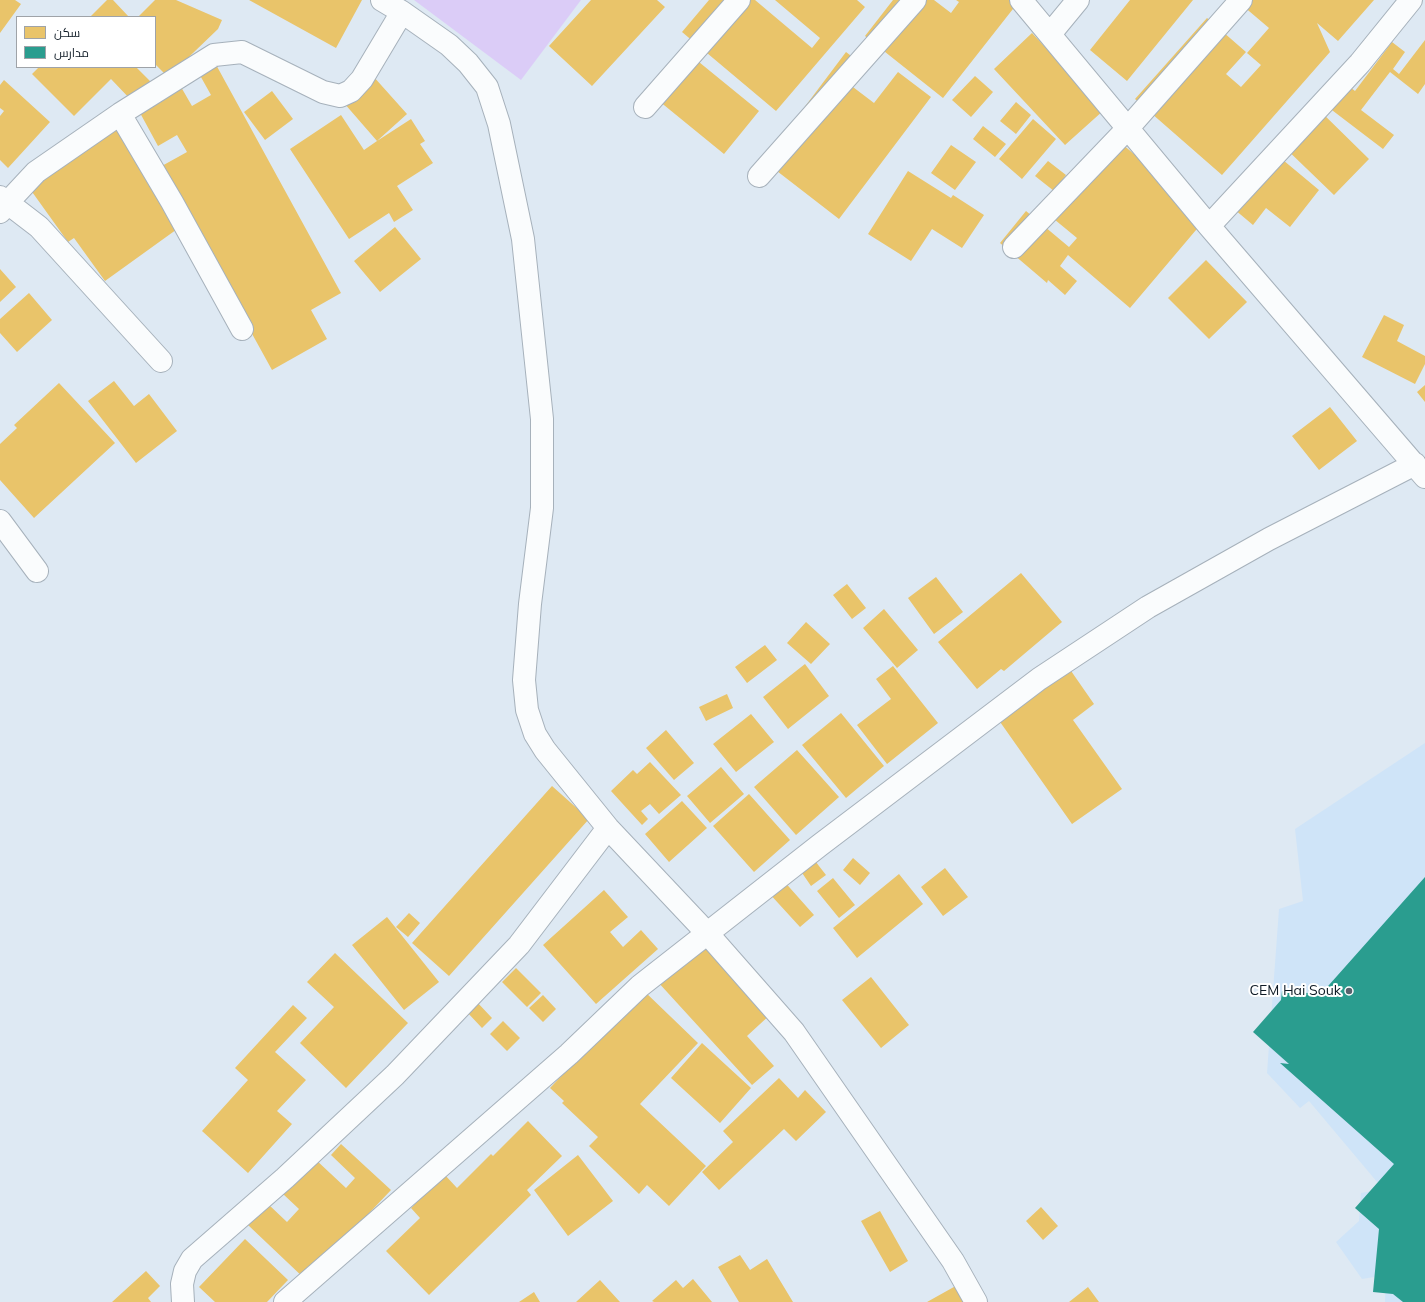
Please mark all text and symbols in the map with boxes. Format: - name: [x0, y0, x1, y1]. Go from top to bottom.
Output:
- legend: [16, 16, 156, 68]
- text: سكن: [54, 25, 80, 40]
- text: مدارس: [54, 45, 89, 60]
- place label: CEM Hai Souk: [1249, 983, 1341, 999]
- marker: CEM Hai Souk: [1344, 986, 1354, 996]

